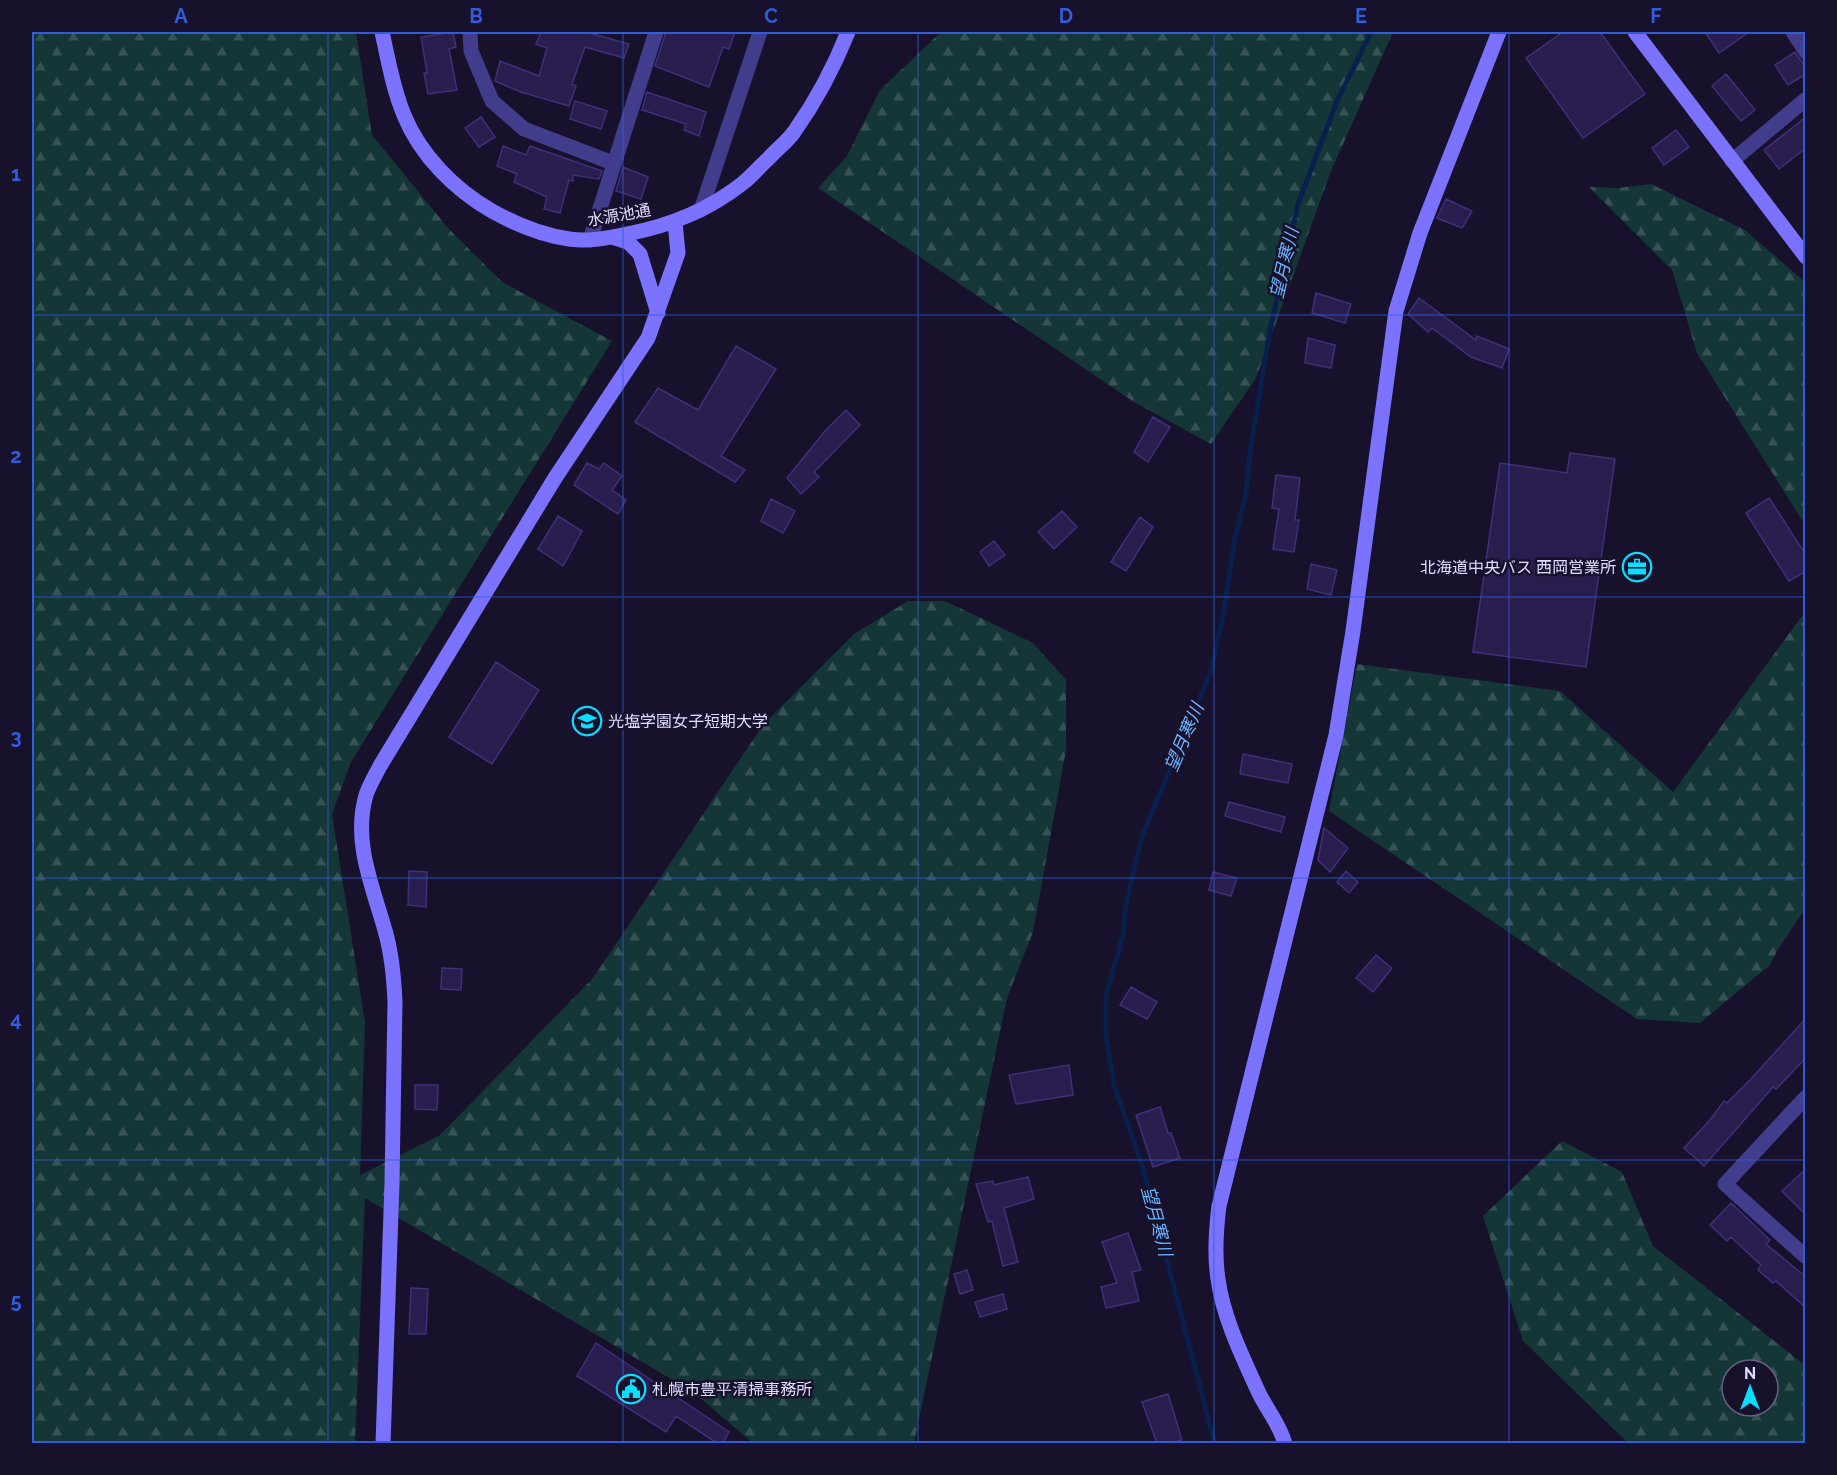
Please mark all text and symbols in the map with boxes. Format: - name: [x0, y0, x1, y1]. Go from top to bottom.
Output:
- text: A: [174, 4, 188, 28]
- text: B: [469, 4, 483, 28]
- text: C: [764, 4, 778, 28]
- text: D: [1059, 4, 1073, 28]
- text: E: [1355, 4, 1367, 28]
- text: F: [1650, 4, 1662, 28]
- text: 1: [11, 162, 21, 186]
- street label: 水源池通: [586, 200, 652, 230]
- water label: 望月寒川: [1266, 224, 1303, 300]
- text: 2: [10, 444, 22, 468]
- office icon: 北海道中央バス 西岡営業所: [1621, 551, 1653, 583]
- place label: 北海道中央バス 西岡営業所: [1420, 558, 1616, 577]
- water label: 望月寒川: [1160, 698, 1209, 774]
- school or university icon: 光塩学園女子短期大学: [571, 705, 603, 737]
- place label: 光塩学園女子短期大学: [608, 712, 768, 731]
- text: 3: [10, 725, 22, 749]
- text: 4: [10, 1007, 22, 1031]
- water label: 望月寒川: [1138, 1184, 1177, 1260]
- text: 5: [10, 1289, 22, 1313]
- north arrow: [1720, 1358, 1780, 1418]
- text: N: [1744, 1364, 1756, 1383]
- public building icon: 札幌市豊平清掃事務所: [615, 1373, 647, 1405]
- place label: 札幌市豊平清掃事務所: [652, 1380, 812, 1399]

